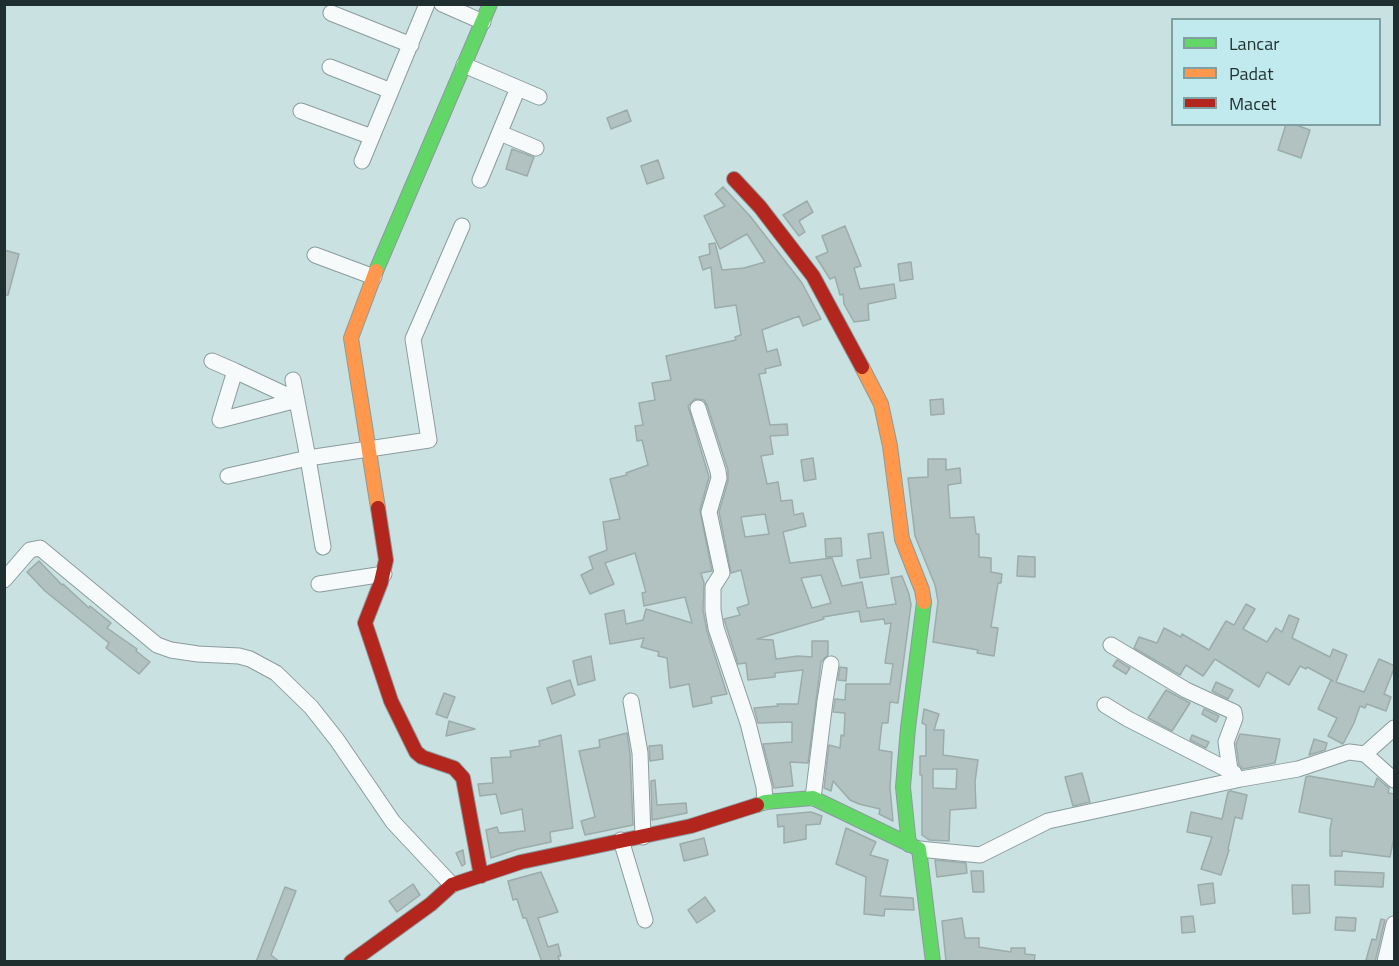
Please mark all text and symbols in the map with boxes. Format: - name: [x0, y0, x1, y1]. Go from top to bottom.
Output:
- legend: [1171, 18, 1381, 126]
- text: Lancar: [1229, 30, 1279, 57]
- text: Padat: [1229, 60, 1273, 87]
- text: Macet: [1229, 90, 1276, 117]

